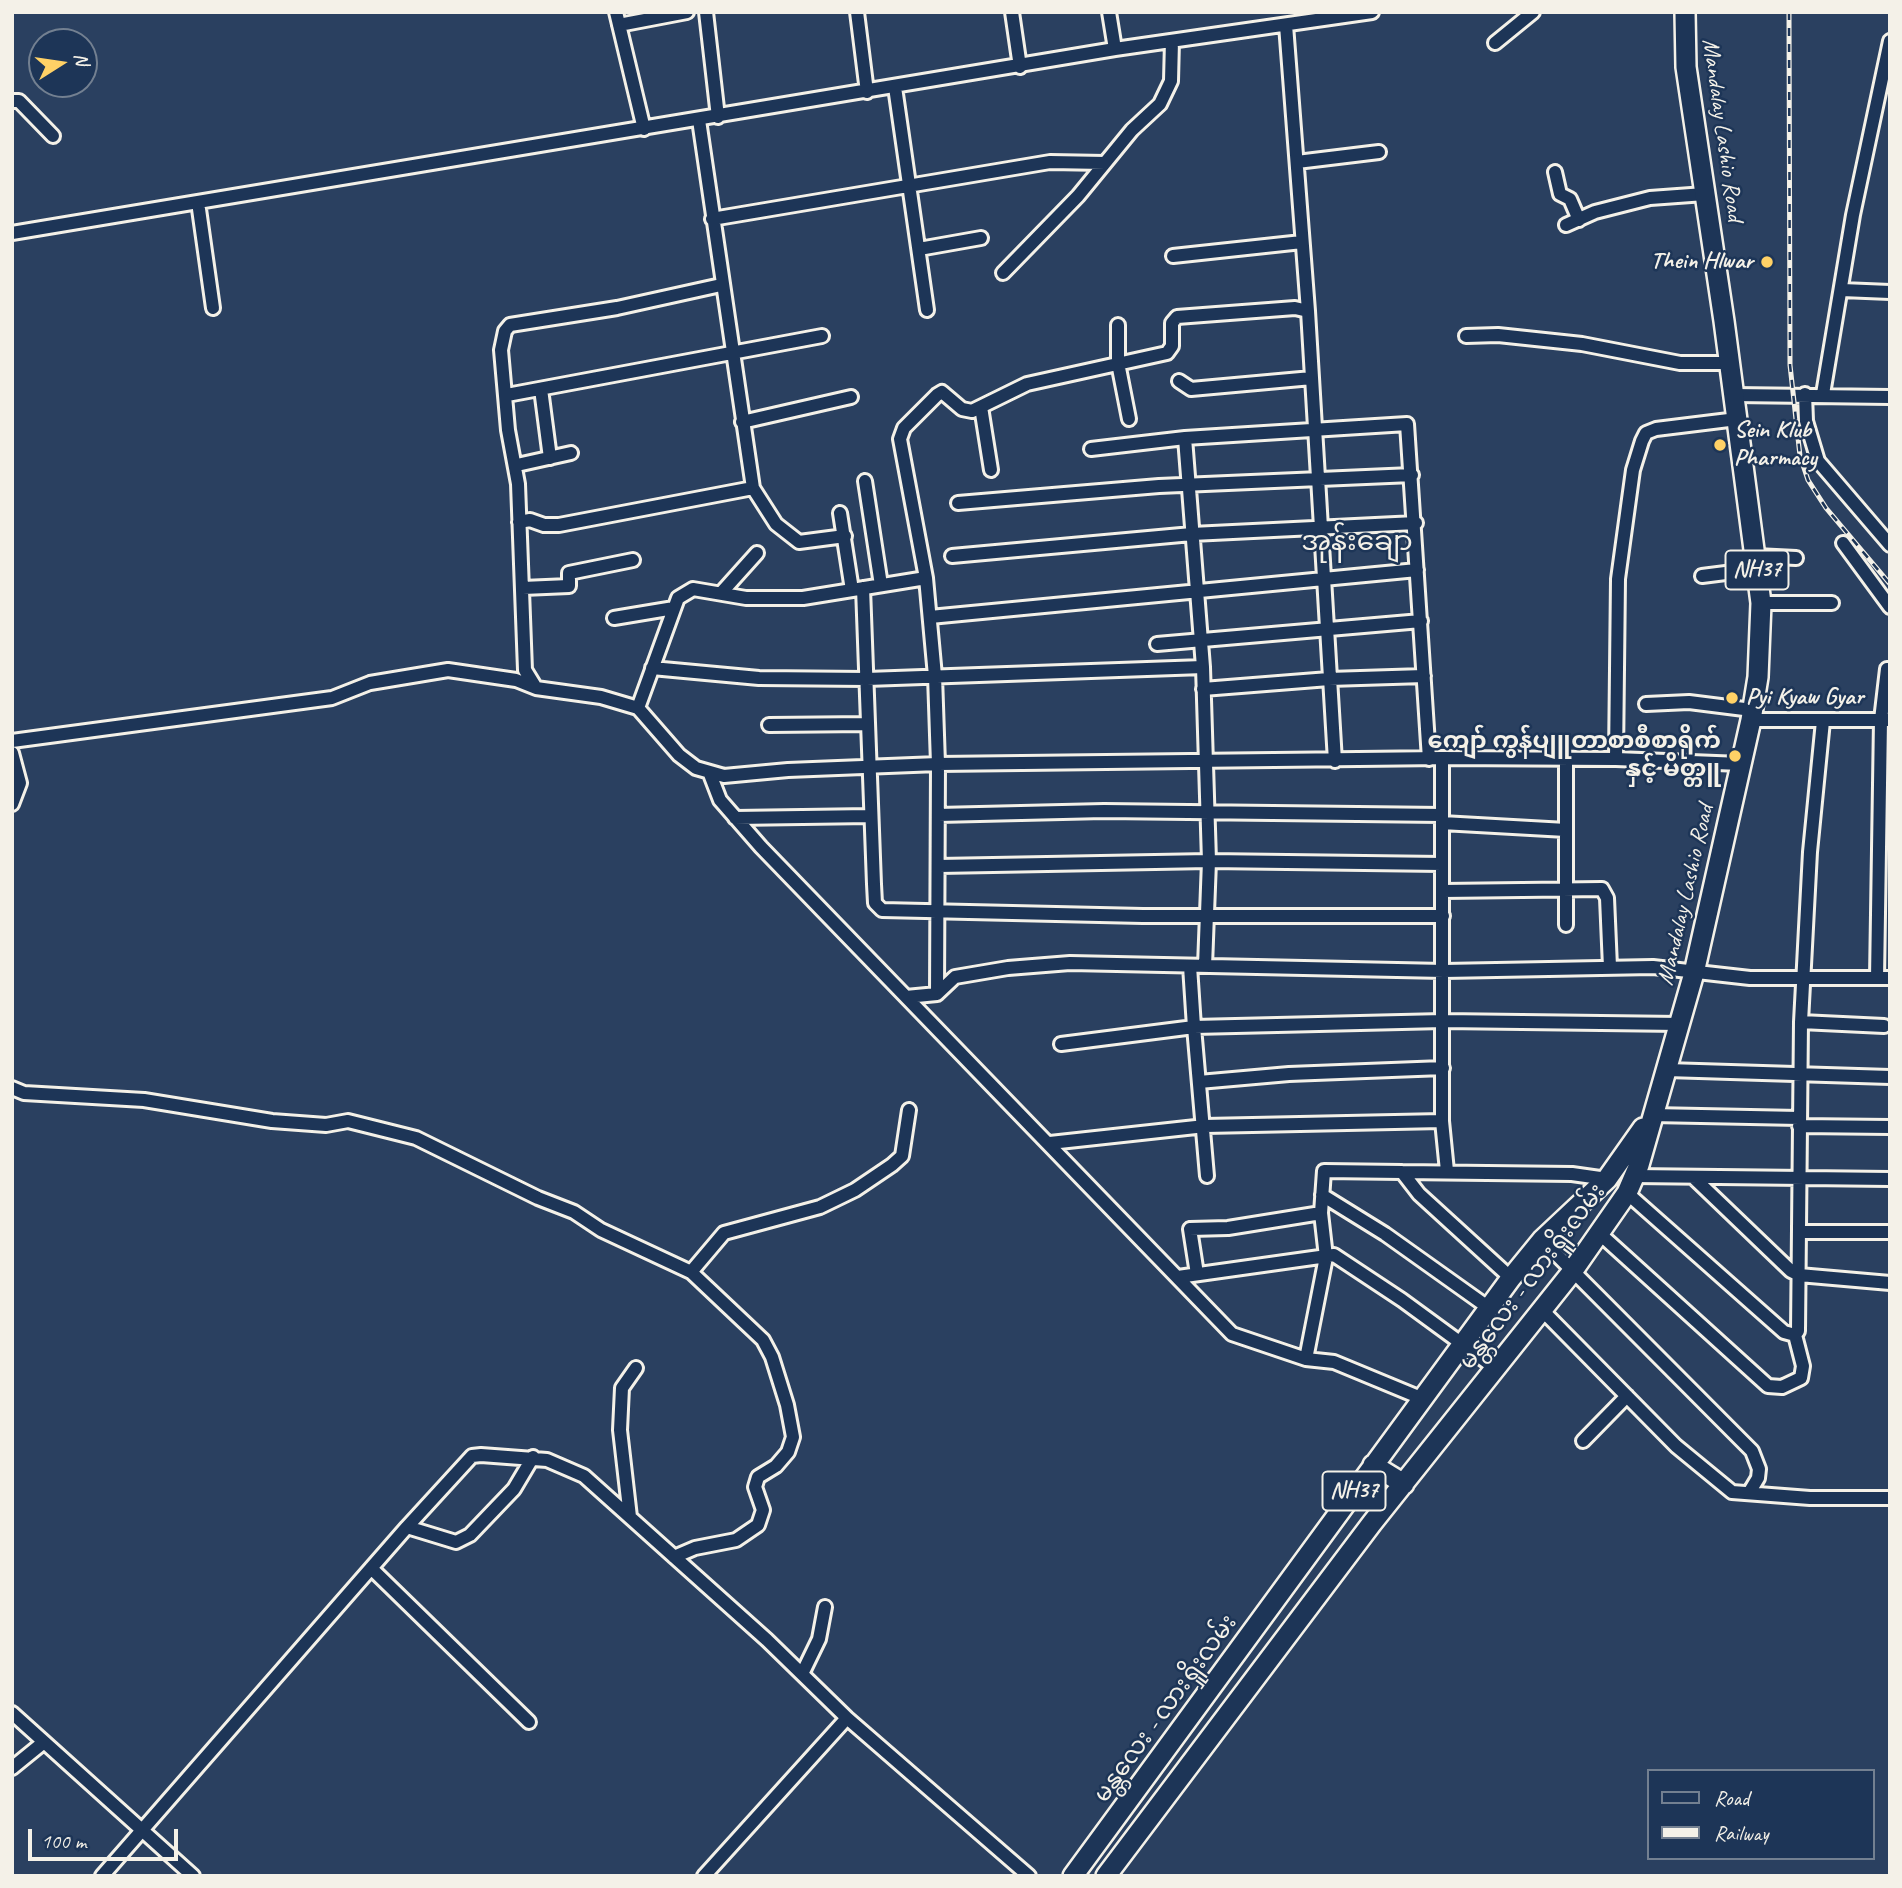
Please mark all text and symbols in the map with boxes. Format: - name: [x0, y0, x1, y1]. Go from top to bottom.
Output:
- north arrow: [28, 28, 98, 98]
- street label: Mandalay Lashio Road: [1695, 37, 1749, 223]
- text: N: [69, 51, 95, 67]
- place label: Thein Hlwar: [1651, 248, 1753, 276]
- marker: Thein Hlwar: [1759, 254, 1775, 270]
- place label: Sein Klub Pharmacy: [1734, 417, 1817, 473]
- marker: Sein Klub Pharmacy: [1712, 437, 1728, 453]
- district label: အုန်းချော: [1301, 526, 1413, 560]
- road number: NH37: [1726, 550, 1788, 590]
- place label: Pyi Kyaw Gyar: [1746, 684, 1863, 712]
- marker: Pyi Kyaw Gyar: [1724, 690, 1740, 706]
- place label: ကျော် ကွန်ပျူတာစာစီစာရိုက် နှင့် မိတ္တူ: [1428, 728, 1721, 784]
- marker: ကျော် ကွန်ပျူတာစာစီစာရိုက် နှင့် မိတ္တူ: [1727, 748, 1743, 764]
- street label: Mandalay Lashio Road: [1651, 802, 1721, 988]
- street label: မန္တလေး - လားရှိုးလမ်း: [1454, 1178, 1612, 1376]
- road number: NH37: [1322, 1472, 1386, 1510]
- street label: မန္တလေး - လားရှိုးလမ်း: [1088, 1609, 1244, 1809]
- legend: [1646, 1769, 1874, 1860]
- text: Road: [1714, 1785, 1749, 1811]
- scale bar: [32, 1814, 182, 1858]
- text: Railway: [1714, 1820, 1768, 1846]
- text: 100 m: [41, 1828, 86, 1854]

